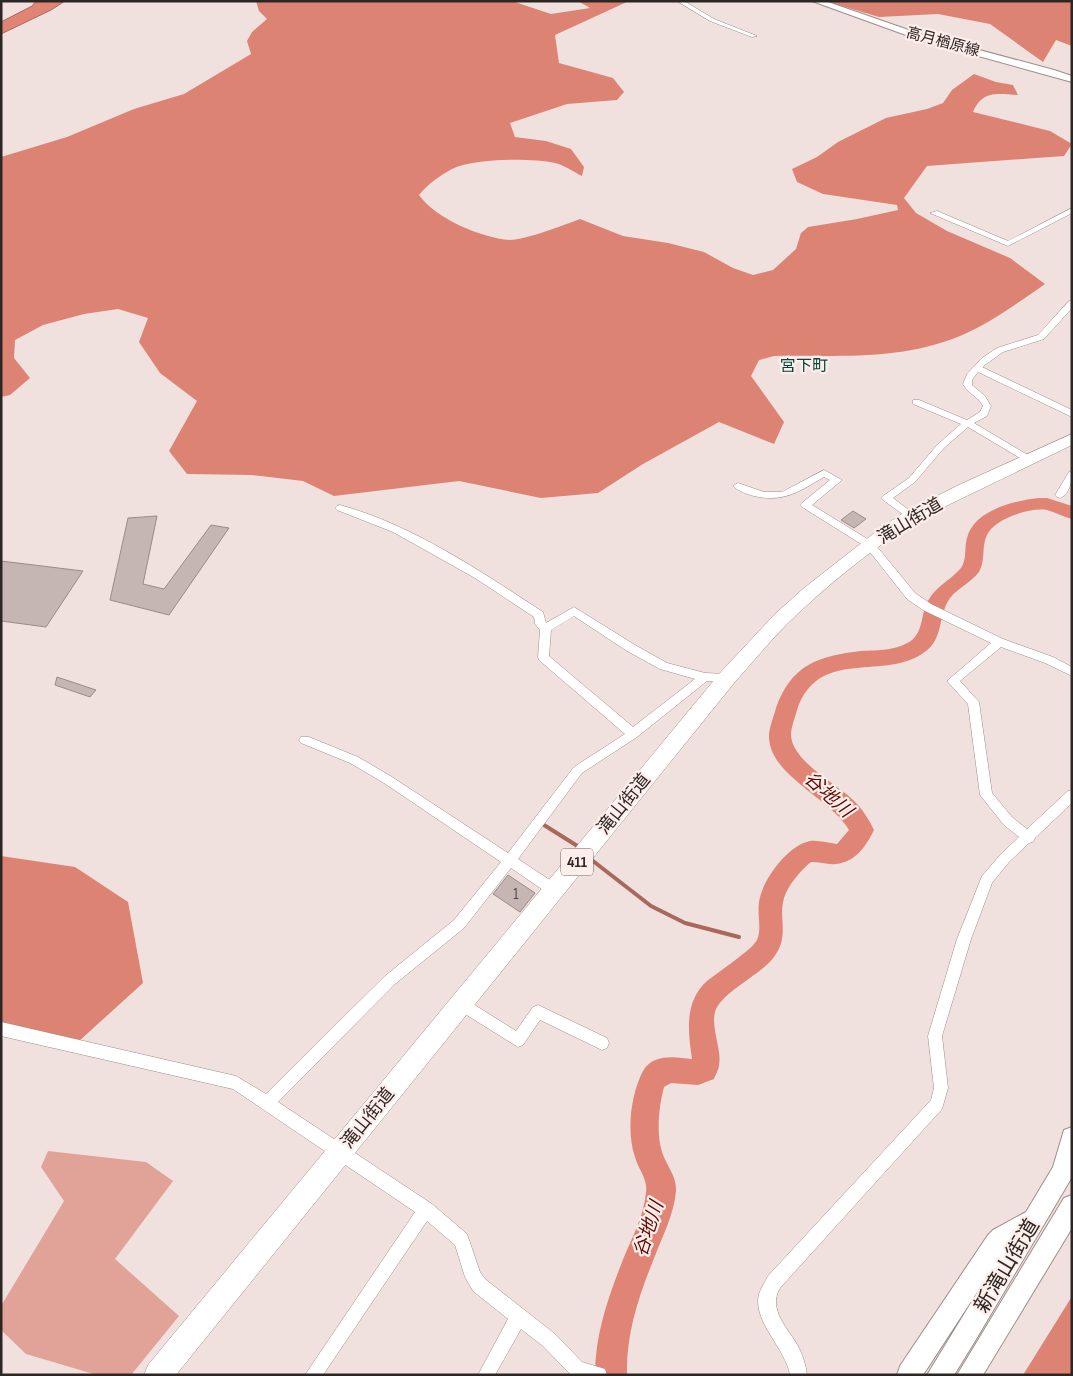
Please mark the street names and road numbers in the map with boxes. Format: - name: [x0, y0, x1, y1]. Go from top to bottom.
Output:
- street label: 高月楢原線: [904, 23, 982, 61]
- street label: 滝山街道: [874, 493, 946, 549]
- street label: 滝山街道: [593, 769, 655, 839]
- road number: 411: [561, 849, 593, 876]
- street label: 滝山街道: [337, 1083, 399, 1153]
- street label: 新滝山街道: [969, 1215, 1045, 1317]

